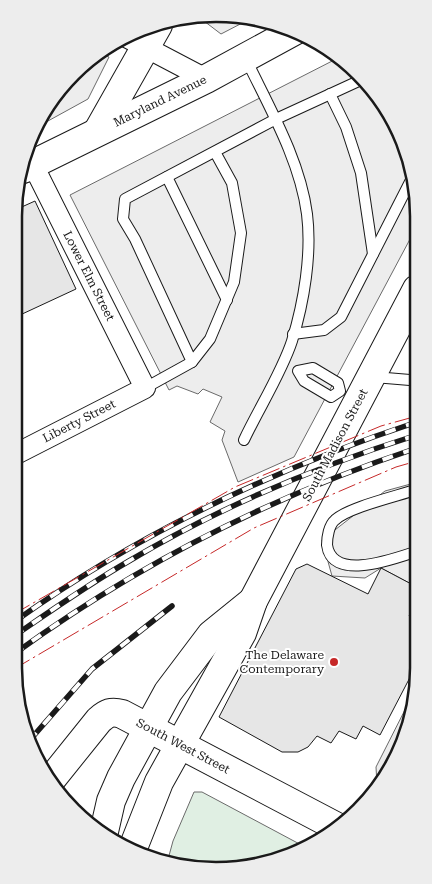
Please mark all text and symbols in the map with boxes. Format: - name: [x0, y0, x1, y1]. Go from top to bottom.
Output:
- street label: Maryland Avenue: [111, 72, 209, 130]
- street label: Lower Elm Street: [60, 229, 118, 324]
- street label: South Madison Street: [299, 386, 371, 504]
- street label: Liberty Street: [40, 396, 118, 445]
- place label: The Delaware Contemporary: [240, 648, 325, 676]
- marker: The Delaware Contemporary: [328, 656, 340, 668]
- street label: South West Street: [134, 715, 233, 777]

